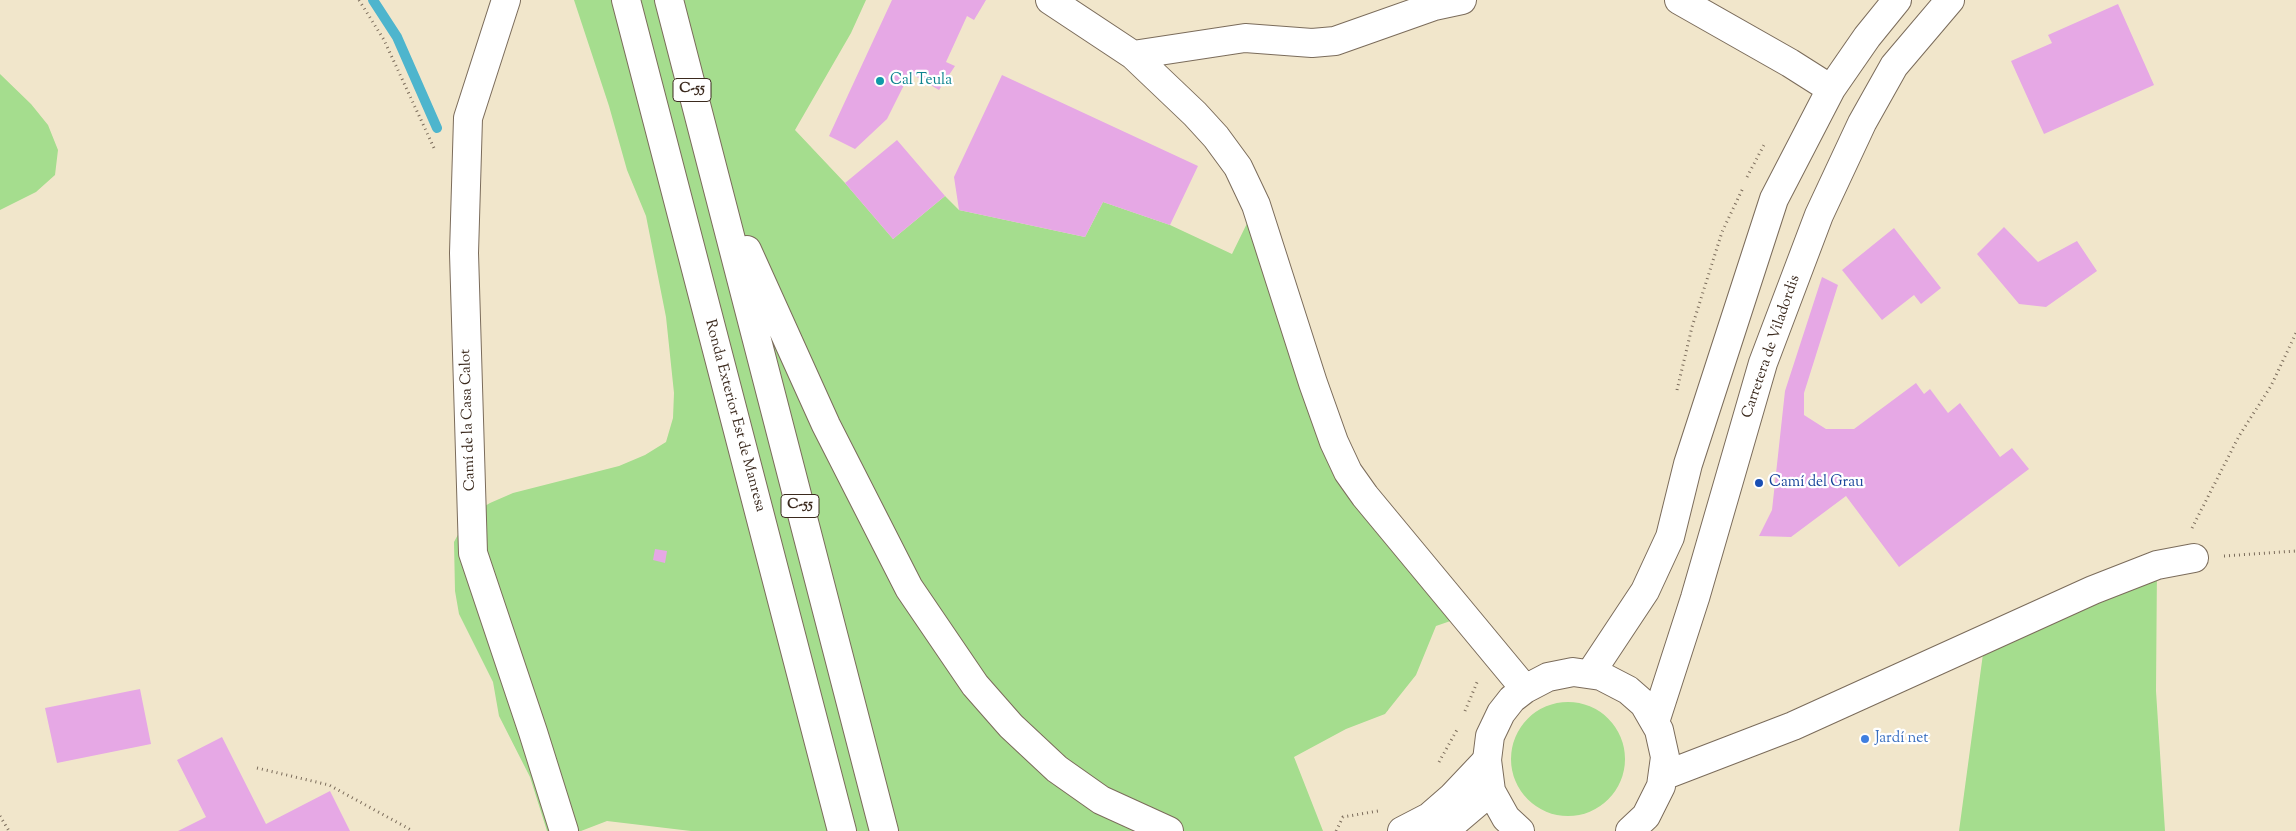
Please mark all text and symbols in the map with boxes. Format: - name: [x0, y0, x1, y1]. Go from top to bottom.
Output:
- place label: Cal Teula: [890, 72, 952, 90]
- marker: Cal Teula: [874, 75, 886, 87]
- road number: C-55: [673, 78, 711, 102]
- street label: Carretera de Viladordis: [1739, 273, 1805, 421]
- street label: Ronda Exterior Est de Manresa: [700, 318, 768, 514]
- street label: Camí de la Casa Calot: [458, 349, 480, 491]
- place label: Camí del Grau: [1769, 474, 1864, 492]
- marker: Camí del Grau: [1753, 477, 1765, 489]
- road number: C-55: [781, 494, 819, 518]
- place label: Jardí net: [1875, 730, 1928, 748]
- marker: Jardí net: [1859, 733, 1871, 745]

